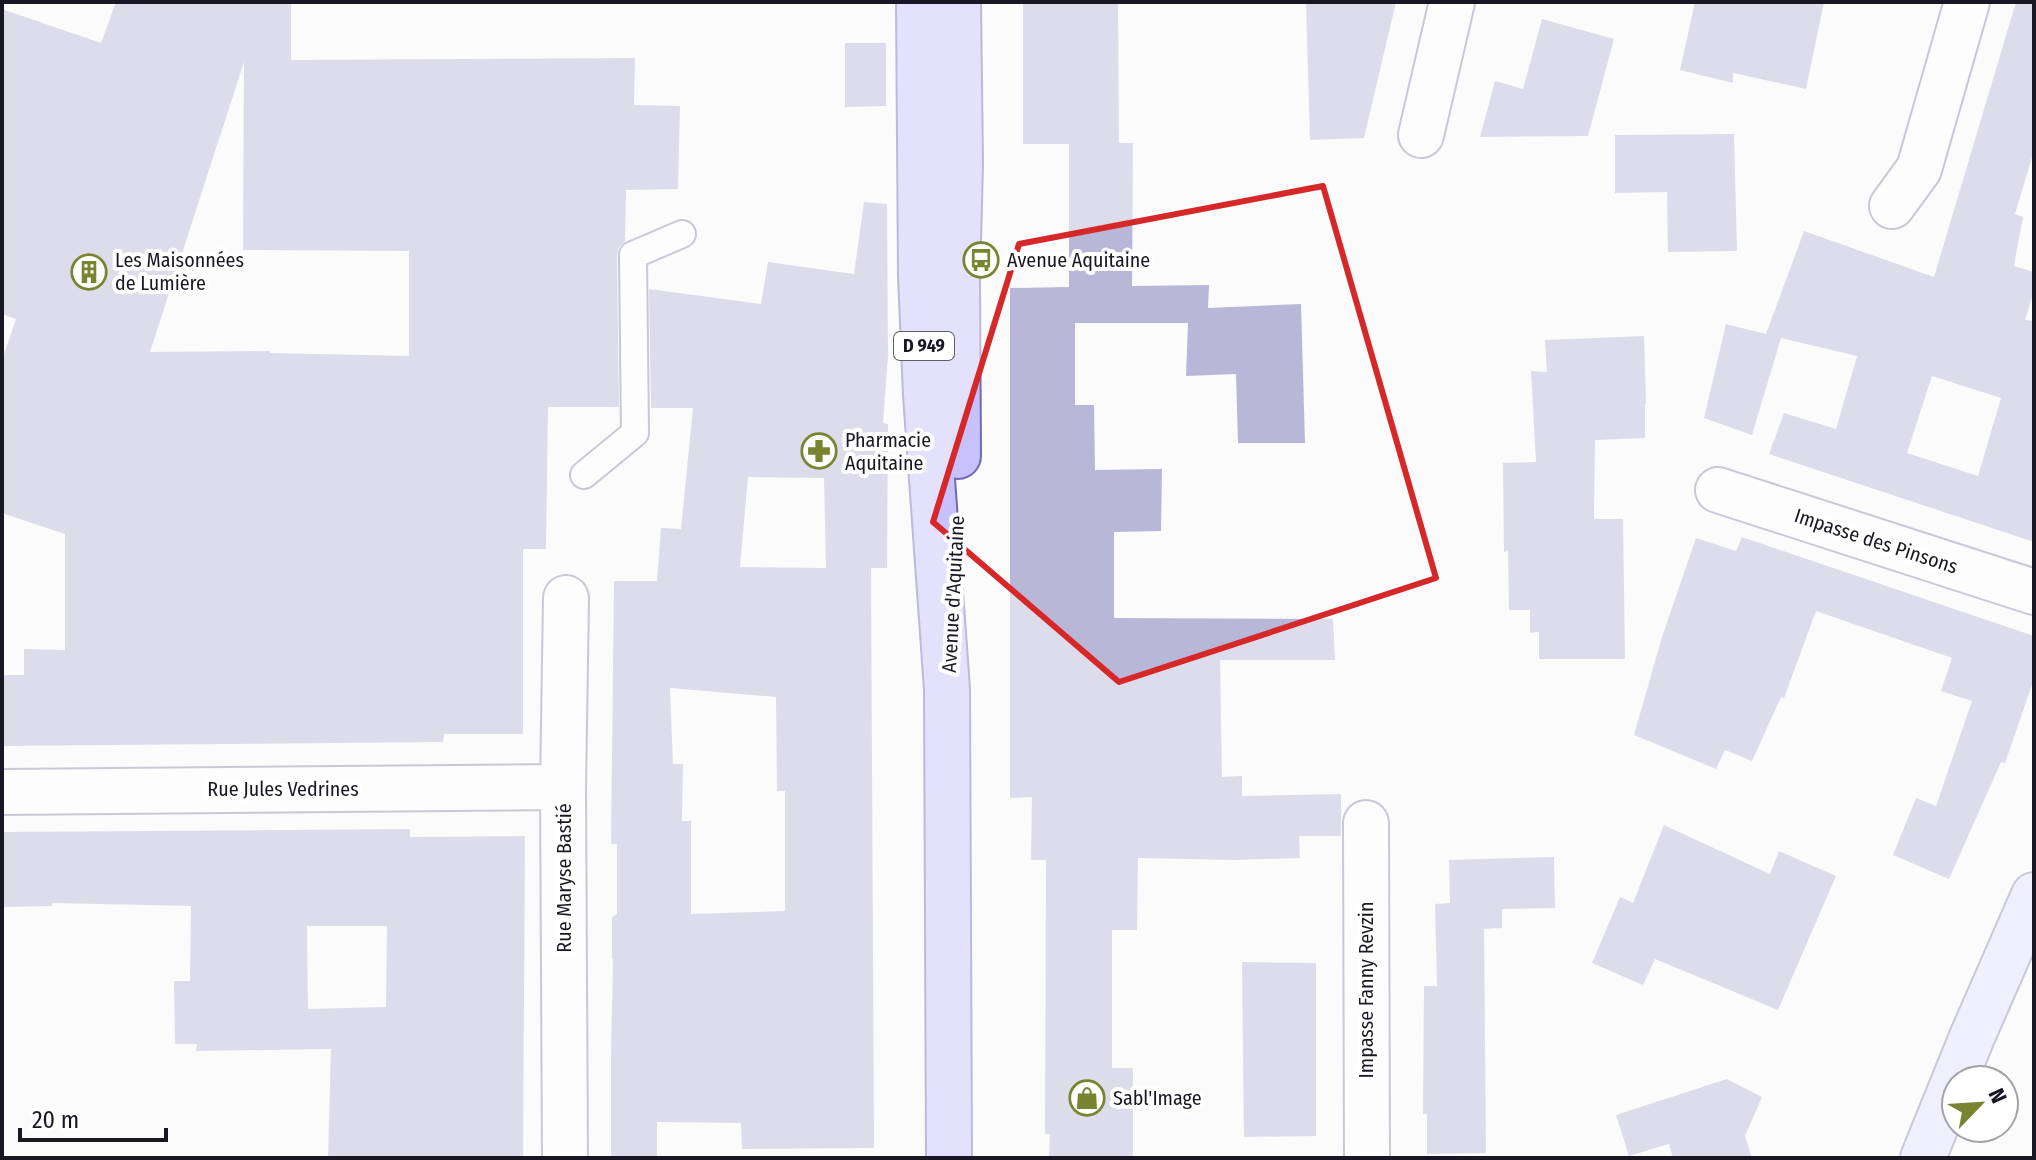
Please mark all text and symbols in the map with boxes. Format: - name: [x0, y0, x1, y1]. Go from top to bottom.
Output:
- bus stop icon: Avenue Aquitaine: [962, 241, 1000, 279]
- place label: Les Maisonnées de Lumière: [115, 248, 244, 295]
- place label: Avenue Aquitaine: [1007, 248, 1150, 272]
- building icon: Les Maisonnées de Lumière: [70, 253, 108, 291]
- road number: D 949: [894, 332, 954, 360]
- place label: Pharmacie Aquitaine: [845, 428, 931, 475]
- pharmacy icon: Pharmacie Aquitaine: [800, 432, 838, 470]
- street label: Impasse des Pinsons: [1791, 503, 1961, 579]
- street label: Avenue d'Aquitaine: [937, 515, 969, 673]
- street label: Rue Jules Vedrines: [207, 777, 359, 801]
- street label: Rue Maryse Bastié: [552, 803, 576, 953]
- street label: Impasse Fanny Revzin: [1354, 902, 1378, 1078]
- north arrow: [1940, 1064, 2020, 1144]
- shop icon: Sabl'Image: [1068, 1079, 1106, 1117]
- text: N: [1983, 1084, 2013, 1107]
- place label: Sabl'Image: [1113, 1086, 1202, 1110]
- scale bar: [20, 1092, 166, 1142]
- text: 20 m: [32, 1106, 79, 1134]

